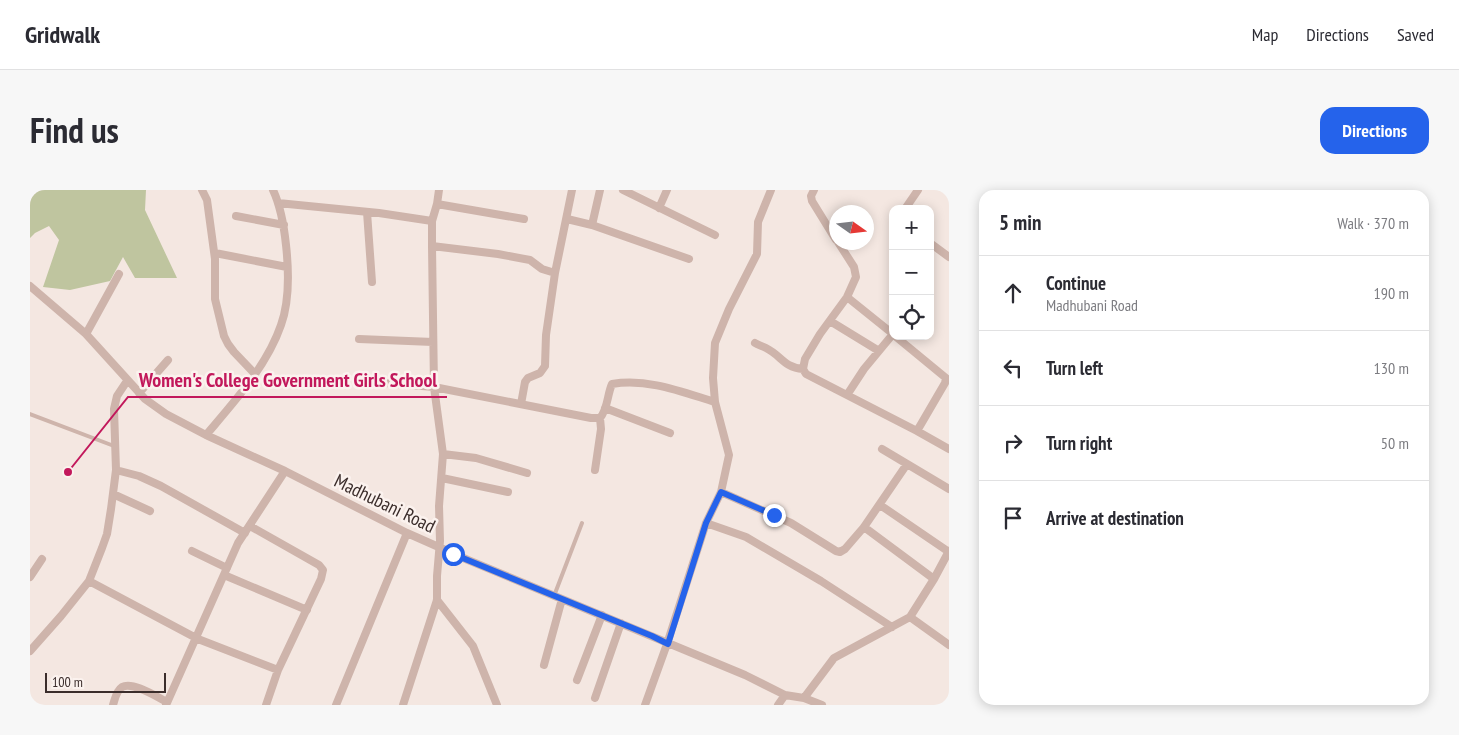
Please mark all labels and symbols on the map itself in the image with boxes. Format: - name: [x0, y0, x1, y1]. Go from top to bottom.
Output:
- north arrow: [829, 205, 874, 250]
- callout: Women's College Government Girls School: [128, 362, 447, 397]
- text: Women's College Government Girls School: [138, 367, 437, 393]
- street label: Madhubani Road: [331, 468, 439, 538]
- route end: [763, 504, 786, 527]
- route start: [442, 543, 465, 566]
- scale bar: [45, 670, 166, 693]

